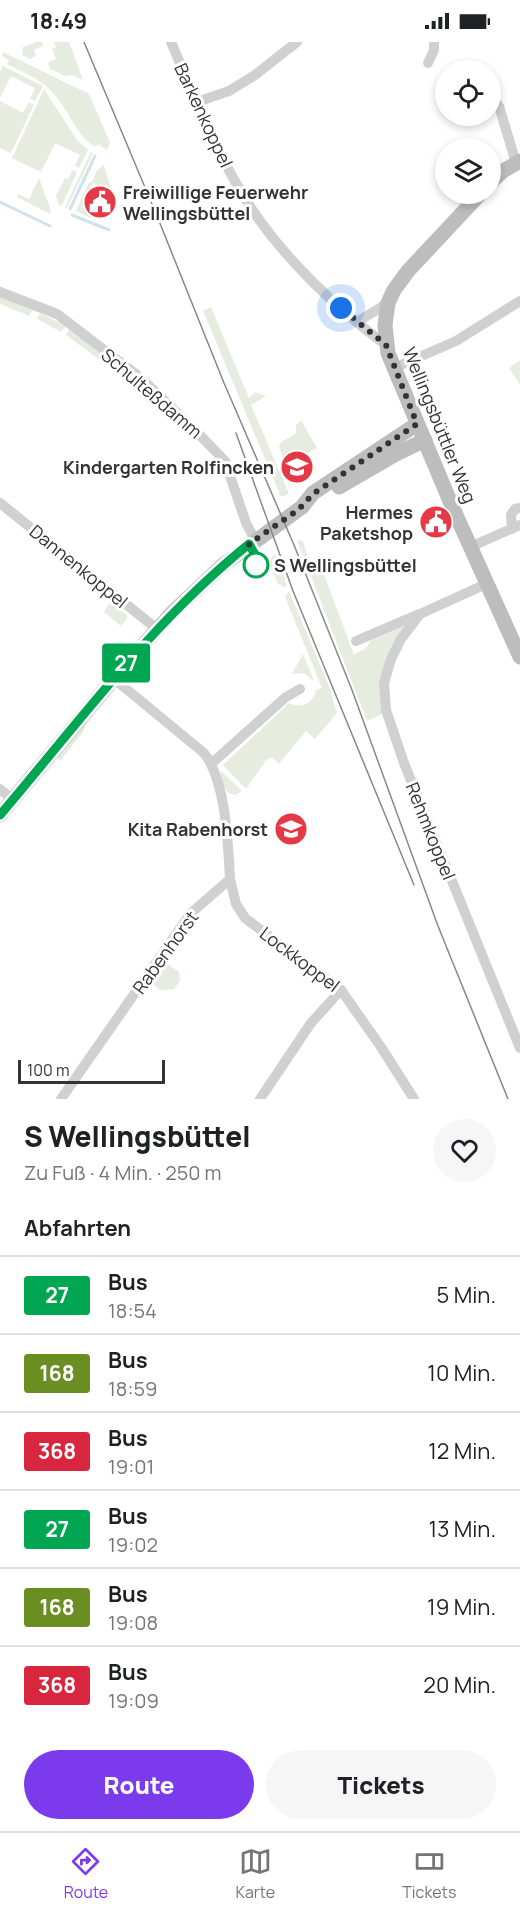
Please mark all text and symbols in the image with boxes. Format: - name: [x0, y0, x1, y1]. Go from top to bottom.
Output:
- text: 18:49: [30, 6, 87, 36]
- street label: Barkenkoppel: [169, 59, 239, 171]
- map controls: [435, 60, 501, 204]
- button: locate: [435, 60, 501, 126]
- button: layers: [435, 138, 501, 204]
- place label: Freiwillige Feuerwehr Wellingsbüttel: [123, 180, 308, 225]
- public building icon: Freiwillige Feuerwehr Wellingsbüttel: [82, 184, 118, 220]
- your location: [326, 293, 356, 323]
- street label: Schulteßdamm: [97, 343, 207, 443]
- street label: Wellingsbüttler Weg: [398, 343, 482, 507]
- school or university icon: Kindergarten Rolfincken: [279, 449, 315, 485]
- place label: Kindergarten Rolfincken: [63, 455, 274, 479]
- place label: Hermes Paketshop: [320, 500, 413, 545]
- public building icon: Hermes Paketshop: [418, 504, 454, 540]
- street label: Dannenkoppel: [25, 519, 133, 613]
- marker: S Wellingsbüttel: [243, 552, 269, 578]
- place label: S Wellingsbüttel: [274, 553, 417, 577]
- line badge: 27: [99, 644, 153, 682]
- text: 27: [114, 649, 138, 677]
- street label: Rehmkoppel: [401, 779, 461, 883]
- school or university icon: Kita Rabenhorst: [273, 811, 309, 847]
- place label: Kita Rabenhorst: [128, 817, 268, 841]
- street label: Rabenhorst: [127, 906, 203, 998]
- street label: Lockkoppel: [255, 921, 345, 997]
- scale bar: [18, 1057, 165, 1084]
- text: 100 m: [27, 1059, 70, 1081]
- text: S Wellingsbüttel: [24, 1117, 251, 1155]
- button: heart: [433, 1119, 496, 1182]
- text: Zu Fuß · 4 Min. · 250 m: [24, 1159, 221, 1186]
- text: Abfahrten: [24, 1213, 131, 1243]
- text: Bus: [108, 1267, 148, 1297]
- text: 5 Min.: [437, 1280, 496, 1310]
- text: 27: [45, 1281, 69, 1309]
- text: 18:54: [108, 1297, 157, 1324]
- text: Bus: [108, 1345, 148, 1375]
- text: 10 Min.: [427, 1358, 496, 1388]
- text: 168: [39, 1359, 75, 1387]
- text: 18:59: [108, 1375, 157, 1402]
- text: Bus: [108, 1423, 148, 1453]
- text: 12 Min.: [428, 1436, 496, 1466]
- text: 368: [38, 1437, 76, 1465]
- text: 19:01: [108, 1453, 154, 1480]
- text: Bus: [108, 1501, 148, 1531]
- text: 13 Min.: [429, 1514, 496, 1544]
- text: 27: [45, 1515, 69, 1543]
- text: 19:02: [108, 1531, 158, 1558]
- text: Bus: [108, 1579, 148, 1609]
- text: 19 Min.: [427, 1592, 496, 1622]
- text: 168: [39, 1593, 75, 1621]
- text: 19:08: [108, 1609, 158, 1636]
- text: Bus: [108, 1657, 148, 1687]
- text: 20 Min.: [423, 1670, 496, 1700]
- text: 368: [38, 1671, 76, 1699]
- text: 19:09: [108, 1687, 159, 1714]
- button: Route: [24, 1750, 254, 1819]
- button: Tickets: [266, 1750, 496, 1819]
- tab: Route: [64, 1845, 108, 1903]
- tab: Karte: [235, 1845, 275, 1903]
- tab: Tickets: [402, 1845, 456, 1903]

